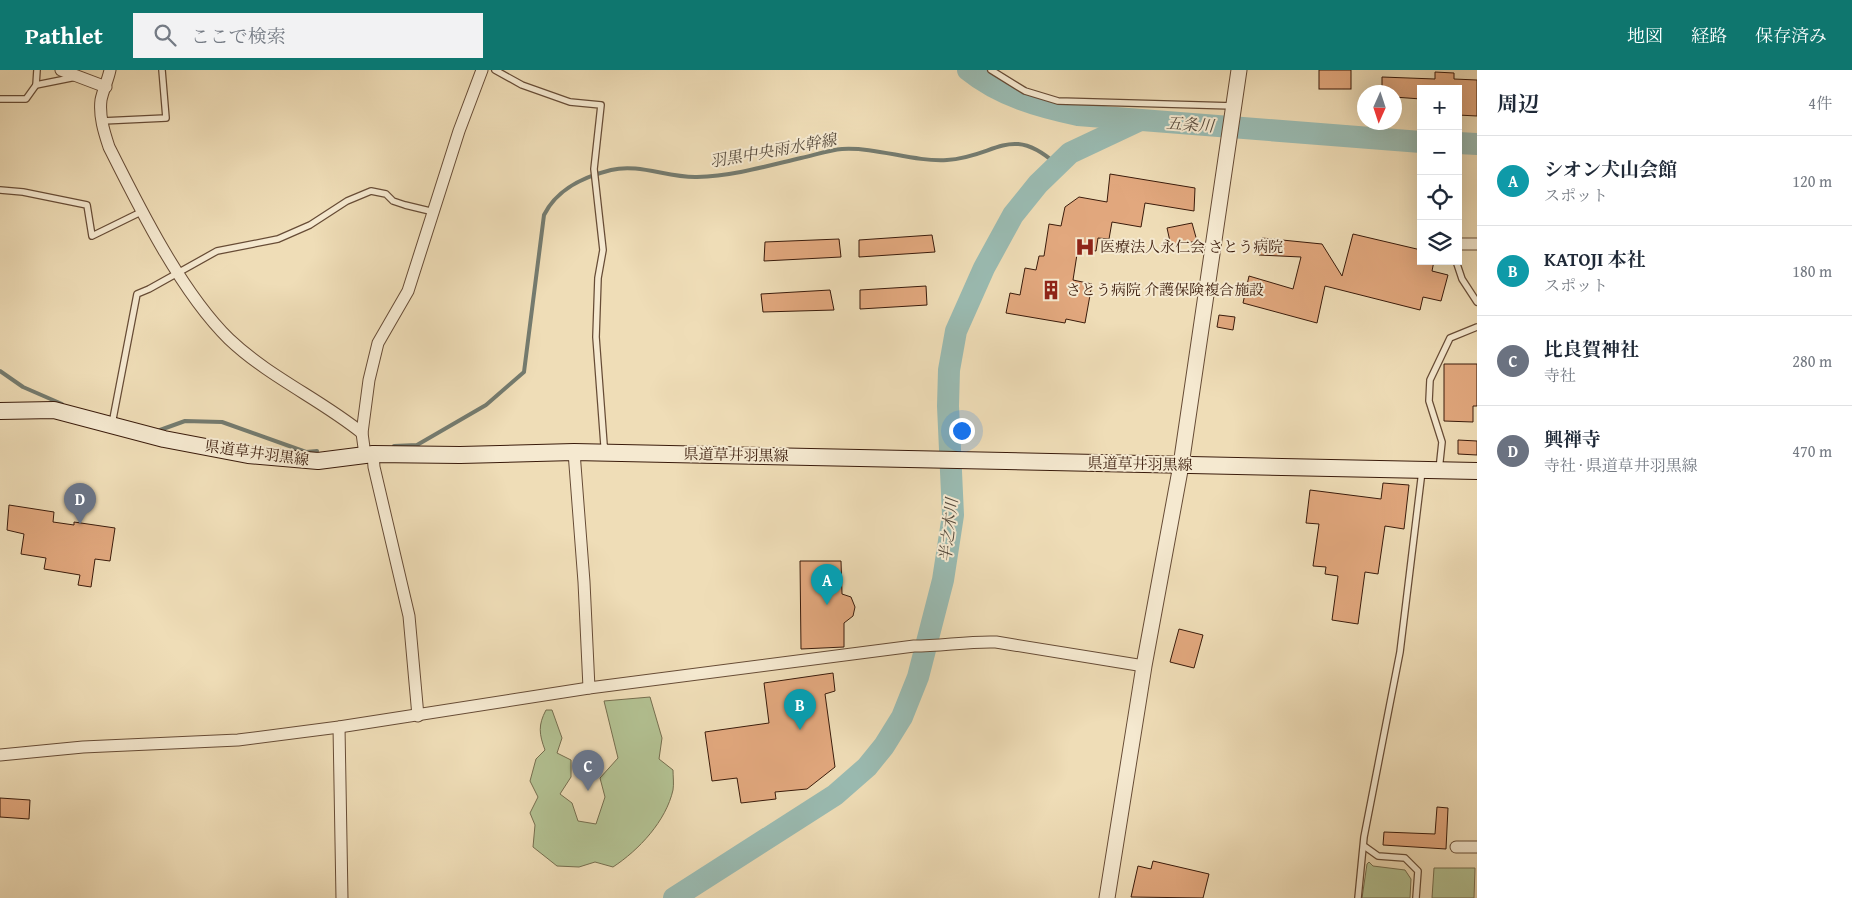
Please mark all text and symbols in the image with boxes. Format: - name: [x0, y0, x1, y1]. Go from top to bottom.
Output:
- search box: [133, 13, 483, 58]
- text: Pathlet: [25, 18, 103, 53]
- icon: search: [151, 21, 179, 49]
- text: ここで検索: [191, 22, 286, 50]
- text: 地図: [1627, 22, 1663, 49]
- text: 経路: [1691, 22, 1727, 49]
- text: 保存済み: [1755, 22, 1827, 49]
- north arrow: [1357, 85, 1402, 130]
- map controls: [1417, 85, 1462, 265]
- button: +: [1417, 85, 1462, 130]
- text: 周辺: [1497, 88, 1539, 119]
- text: 4件: [1808, 91, 1832, 115]
- water label: 五条川: [1165, 110, 1217, 138]
- water label: 羽黒中央雨水幹線: [708, 127, 840, 173]
- button: −: [1417, 130, 1462, 175]
- text: シオン犬山会館: [1544, 155, 1677, 183]
- text: A: [1508, 169, 1518, 193]
- text: 120 m: [1792, 169, 1832, 193]
- button: locate: [1417, 175, 1462, 220]
- text: スポット: [1544, 183, 1608, 207]
- button: layers: [1417, 220, 1462, 265]
- hospital icon: 医療法人永仁会 さとう病院: [1074, 236, 1096, 258]
- place label: 医療法人永仁会 さとう病院: [1100, 236, 1283, 257]
- text: KATOJI 本社: [1544, 245, 1646, 273]
- text: B: [1508, 259, 1518, 283]
- text: 180 m: [1792, 259, 1832, 283]
- text: スポット: [1544, 273, 1608, 297]
- building icon: さとう病院 介護保険複合施設: [1040, 279, 1062, 301]
- place label: さとう病院 介護保険複合施設: [1066, 279, 1264, 300]
- text: 比良賀神社: [1544, 335, 1639, 363]
- text: C: [1508, 349, 1518, 373]
- text: 280 m: [1792, 349, 1832, 373]
- text: 寺社: [1544, 363, 1576, 387]
- your location: [949, 418, 975, 444]
- text: 興禅寺: [1544, 425, 1601, 453]
- street label: 県道草井羽黒線: [204, 435, 311, 470]
- text: D: [1508, 439, 1518, 463]
- text: 470 m: [1792, 439, 1832, 463]
- street label: 県道草井羽黒線: [683, 443, 789, 466]
- street label: 県道草井羽黒線: [1087, 452, 1193, 475]
- text: 寺社 · 県道草井羽黒線: [1544, 453, 1698, 477]
- pin: D: [64, 483, 96, 524]
- water label: 半之木川: [933, 495, 963, 563]
- pin: A: [811, 564, 843, 605]
- pin: B: [784, 689, 816, 730]
- pin: C: [572, 750, 604, 791]

